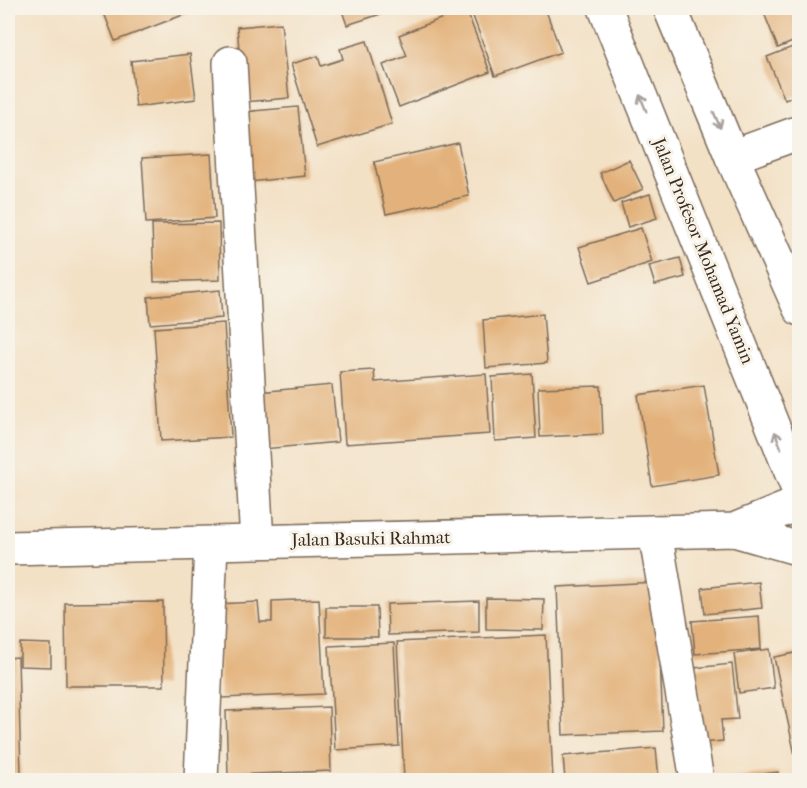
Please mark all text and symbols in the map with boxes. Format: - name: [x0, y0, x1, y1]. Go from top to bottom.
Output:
- one-way arrow: [637, 94, 648, 112]
- one-way arrow: [712, 110, 723, 128]
- street label: Jalan Profesor Mohamad Yamin: [647, 133, 758, 368]
- one-way arrow: [772, 431, 783, 449]
- street label: Jalan Basuki Rahmat: [289, 527, 451, 551]

